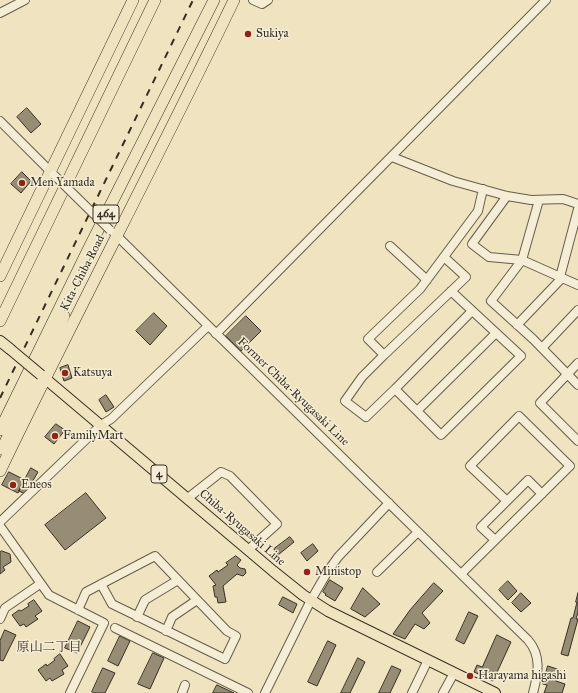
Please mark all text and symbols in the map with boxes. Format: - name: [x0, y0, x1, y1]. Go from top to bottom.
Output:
- place label: Sukiya: [256, 27, 289, 41]
- marker: Sukiya: [243, 29, 253, 39]
- place label: Men Yamada: [30, 176, 95, 190]
- marker: Men Yamada: [17, 178, 27, 188]
- road number: 464: [93, 205, 119, 223]
- street label: Kita-Chiba Road: [58, 233, 108, 313]
- street label: Former Chiba-Ryugasaki Line: [234, 335, 352, 449]
- place label: Katsuya: [73, 366, 112, 380]
- marker: Katsuya: [60, 368, 70, 378]
- place label: FamilyMart: [63, 429, 124, 443]
- marker: FamilyMart: [50, 431, 60, 441]
- road number: 4: [151, 465, 167, 483]
- place label: Eneos: [21, 478, 52, 492]
- marker: Eneos: [8, 480, 18, 490]
- street label: Chiba-Ryugasaki Line: [196, 487, 288, 569]
- place label: Ministop: [315, 565, 361, 579]
- marker: Ministop: [302, 567, 312, 577]
- district label: 原山二丁目: [17, 640, 81, 656]
- place label: Harayama higashi: [478, 669, 566, 683]
- marker: Harayama higashi: [465, 671, 475, 681]

